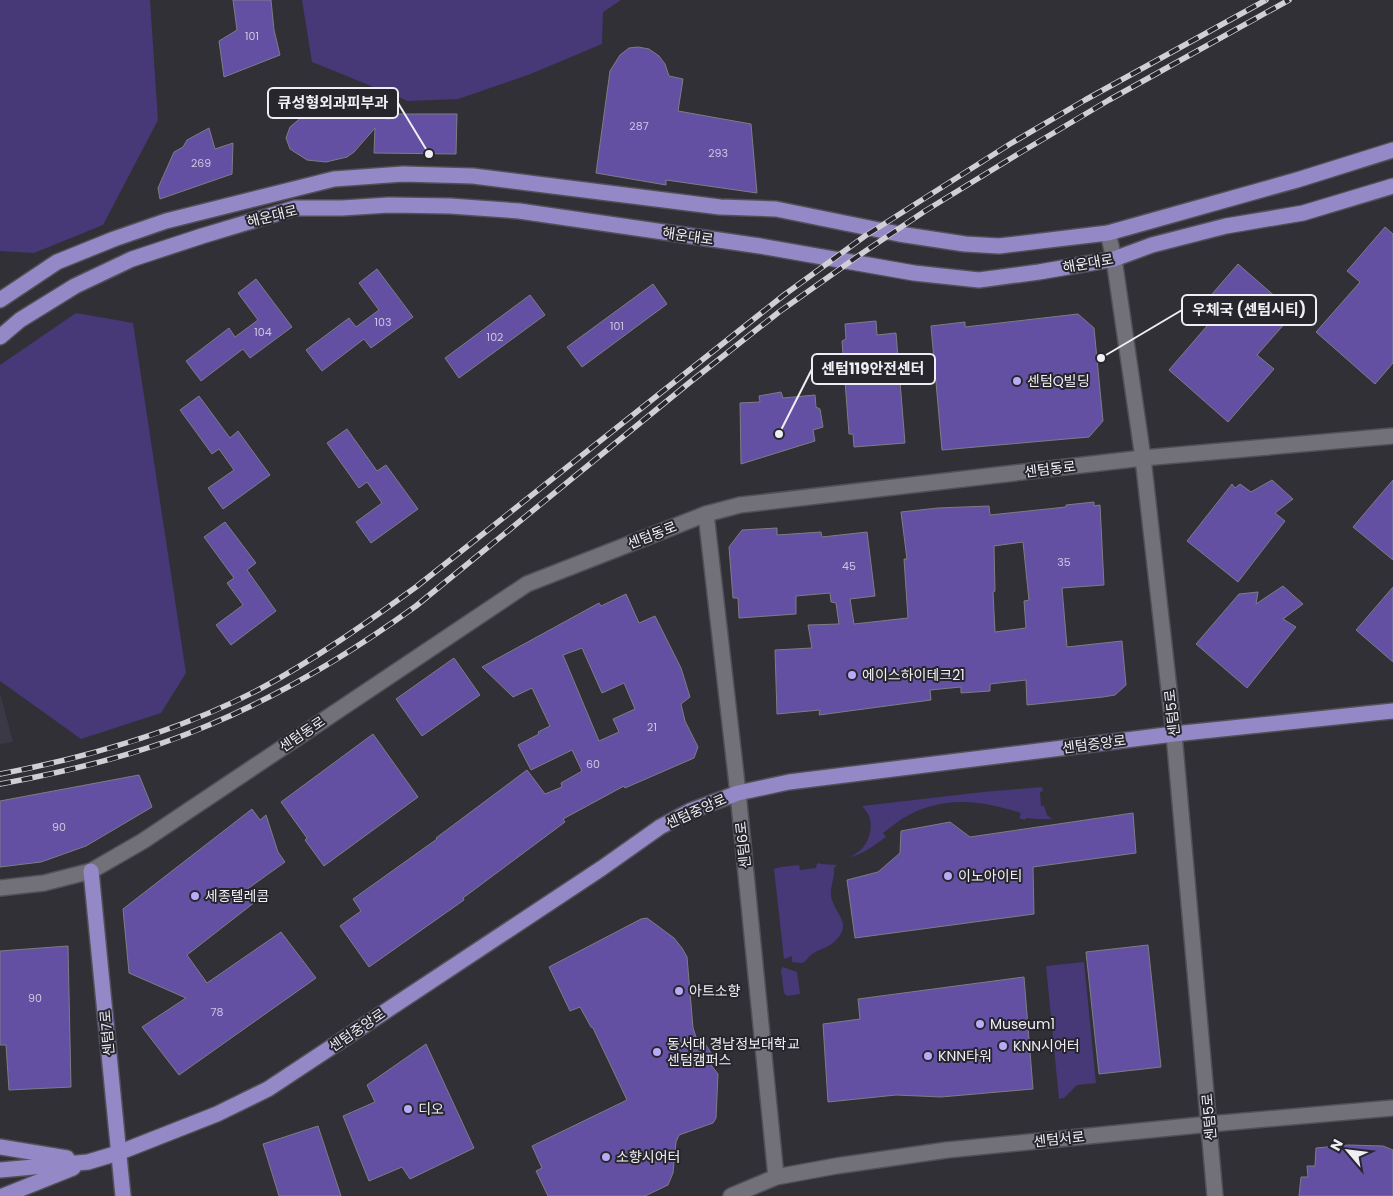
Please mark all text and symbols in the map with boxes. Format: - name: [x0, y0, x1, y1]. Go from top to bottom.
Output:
- house number: 101: [245, 28, 259, 44]
- callout: 큐성형외과피부과: [268, 88, 398, 118]
- text: 큐성형외과피부과: [278, 92, 388, 113]
- house number: 287: [629, 118, 649, 134]
- house number: 293: [708, 145, 728, 161]
- house number: 269: [191, 155, 211, 171]
- street label: 해운대로: [245, 200, 300, 232]
- street label: 해운대로: [661, 223, 715, 250]
- street label: 해운대로: [1061, 249, 1115, 277]
- callout: 우체국 (센텀시티): [1182, 295, 1316, 325]
- text: 우체국 (센텀시티): [1192, 299, 1306, 320]
- house number: 103: [375, 314, 391, 330]
- house number: 101: [610, 318, 624, 334]
- house number: 104: [254, 324, 272, 340]
- house number: 102: [487, 329, 503, 345]
- callout: 센텀119안전센터: [812, 354, 935, 384]
- text: 센텀119안전센터: [821, 358, 925, 379]
- place label: 센텀Q빌딩: [1027, 371, 1090, 391]
- marker: 센텀Q빌딩: [1011, 375, 1023, 387]
- street label: 센텀동로: [1023, 456, 1077, 482]
- street label: 센텀동로: [624, 516, 680, 554]
- house number: 35: [1057, 554, 1071, 570]
- house number: 45: [842, 558, 856, 574]
- place label: 에이스하이테크21: [862, 665, 965, 685]
- marker: 에이스하이테크21: [846, 669, 858, 681]
- street label: 센텀5로: [1160, 688, 1184, 738]
- street label: 센텀동로: [275, 711, 329, 757]
- house number: 21: [647, 719, 657, 735]
- street label: 센텀중앙로: [1061, 730, 1127, 758]
- house number: 60: [586, 756, 600, 772]
- street label: 센텀중앙로: [663, 789, 730, 833]
- house number: 90: [52, 819, 66, 835]
- street label: 센텀6로: [731, 820, 755, 870]
- place label: 이노아이티: [958, 866, 1022, 886]
- marker: 이노아이티: [942, 870, 954, 882]
- place label: 세종텔레콤: [205, 886, 269, 906]
- marker: 세종텔레콤: [189, 890, 201, 902]
- place label: 아트소향: [689, 981, 741, 1001]
- marker: 아트소향: [673, 985, 685, 997]
- house number: 90: [28, 990, 42, 1006]
- house number: 78: [211, 1004, 224, 1020]
- street label: 센텀중앙로: [325, 1004, 389, 1056]
- street label: 센텀7로: [95, 1009, 119, 1057]
- place label: Museum1: [990, 1014, 1055, 1034]
- marker: Museum1: [974, 1018, 986, 1030]
- place label: 동서대 경남정보대학교 센텀캠퍼스: [667, 1034, 800, 1070]
- place label: KNN시어터: [1013, 1036, 1080, 1056]
- marker: KNN시어터: [997, 1040, 1009, 1052]
- marker: 동서대 경남정보대학교 센텀캠퍼스: [651, 1046, 663, 1058]
- place label: KNN타워: [938, 1046, 992, 1066]
- marker: KNN타워: [922, 1050, 934, 1062]
- street label: 센텀5로: [1197, 1092, 1221, 1142]
- place label: 디오: [418, 1099, 444, 1119]
- marker: 디오: [402, 1103, 414, 1115]
- street label: 센텀서로: [1032, 1126, 1086, 1152]
- north arrow: [1323, 1126, 1373, 1176]
- text: N: [1325, 1136, 1348, 1154]
- place label: 소향시어터: [616, 1147, 680, 1167]
- marker: 소향시어터: [600, 1151, 612, 1163]

